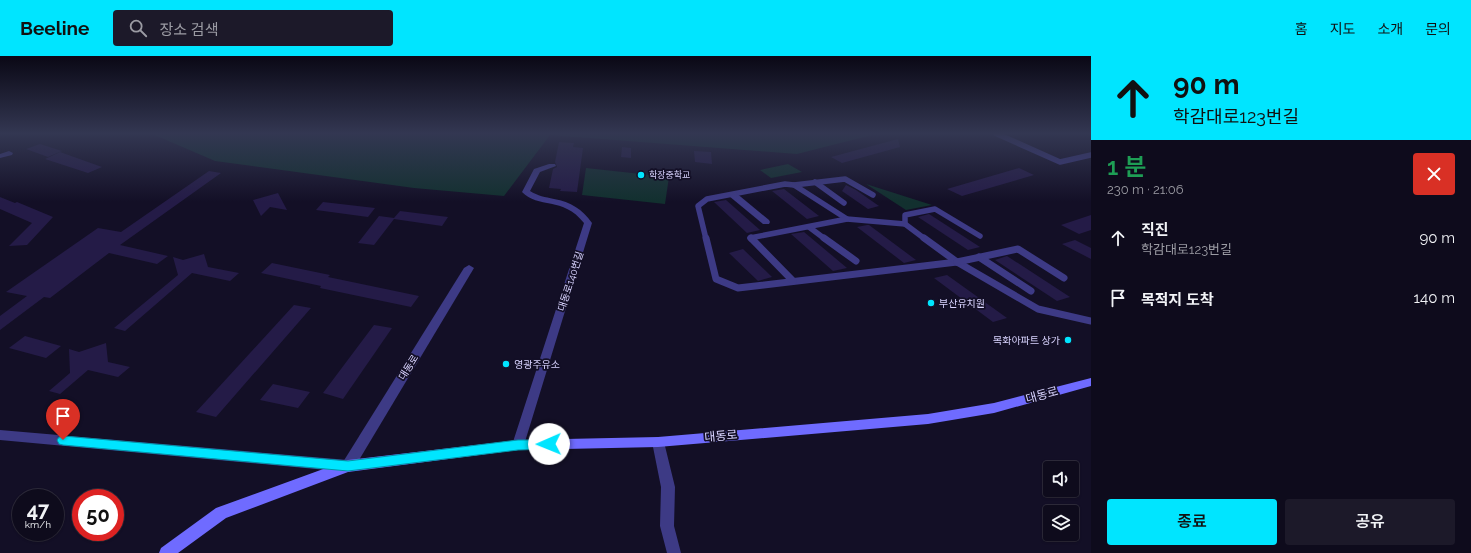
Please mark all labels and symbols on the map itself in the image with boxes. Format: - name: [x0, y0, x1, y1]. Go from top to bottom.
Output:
- place label: 학장중학교: [649, 169, 690, 180]
- marker: 학장중학교: [636, 170, 646, 180]
- street label: 대동로140번길: [556, 250, 585, 312]
- marker: 부산유치원: [926, 298, 936, 308]
- place label: 부산유치원: [939, 298, 985, 309]
- place label: 목화아파트 상가: [993, 335, 1060, 346]
- marker: 목화아파트 상가: [1063, 335, 1073, 345]
- street label: 대동로: [396, 353, 420, 382]
- marker: 영광주유소: [501, 359, 511, 369]
- place label: 영광주유소: [514, 359, 560, 370]
- street label: 대동로: [1024, 384, 1060, 406]
- pin: [46, 399, 80, 440]
- position arrow: [528, 423, 570, 465]
- street label: 대동로: [704, 428, 738, 444]
- speed limit sign: 50: [72, 489, 124, 541]

